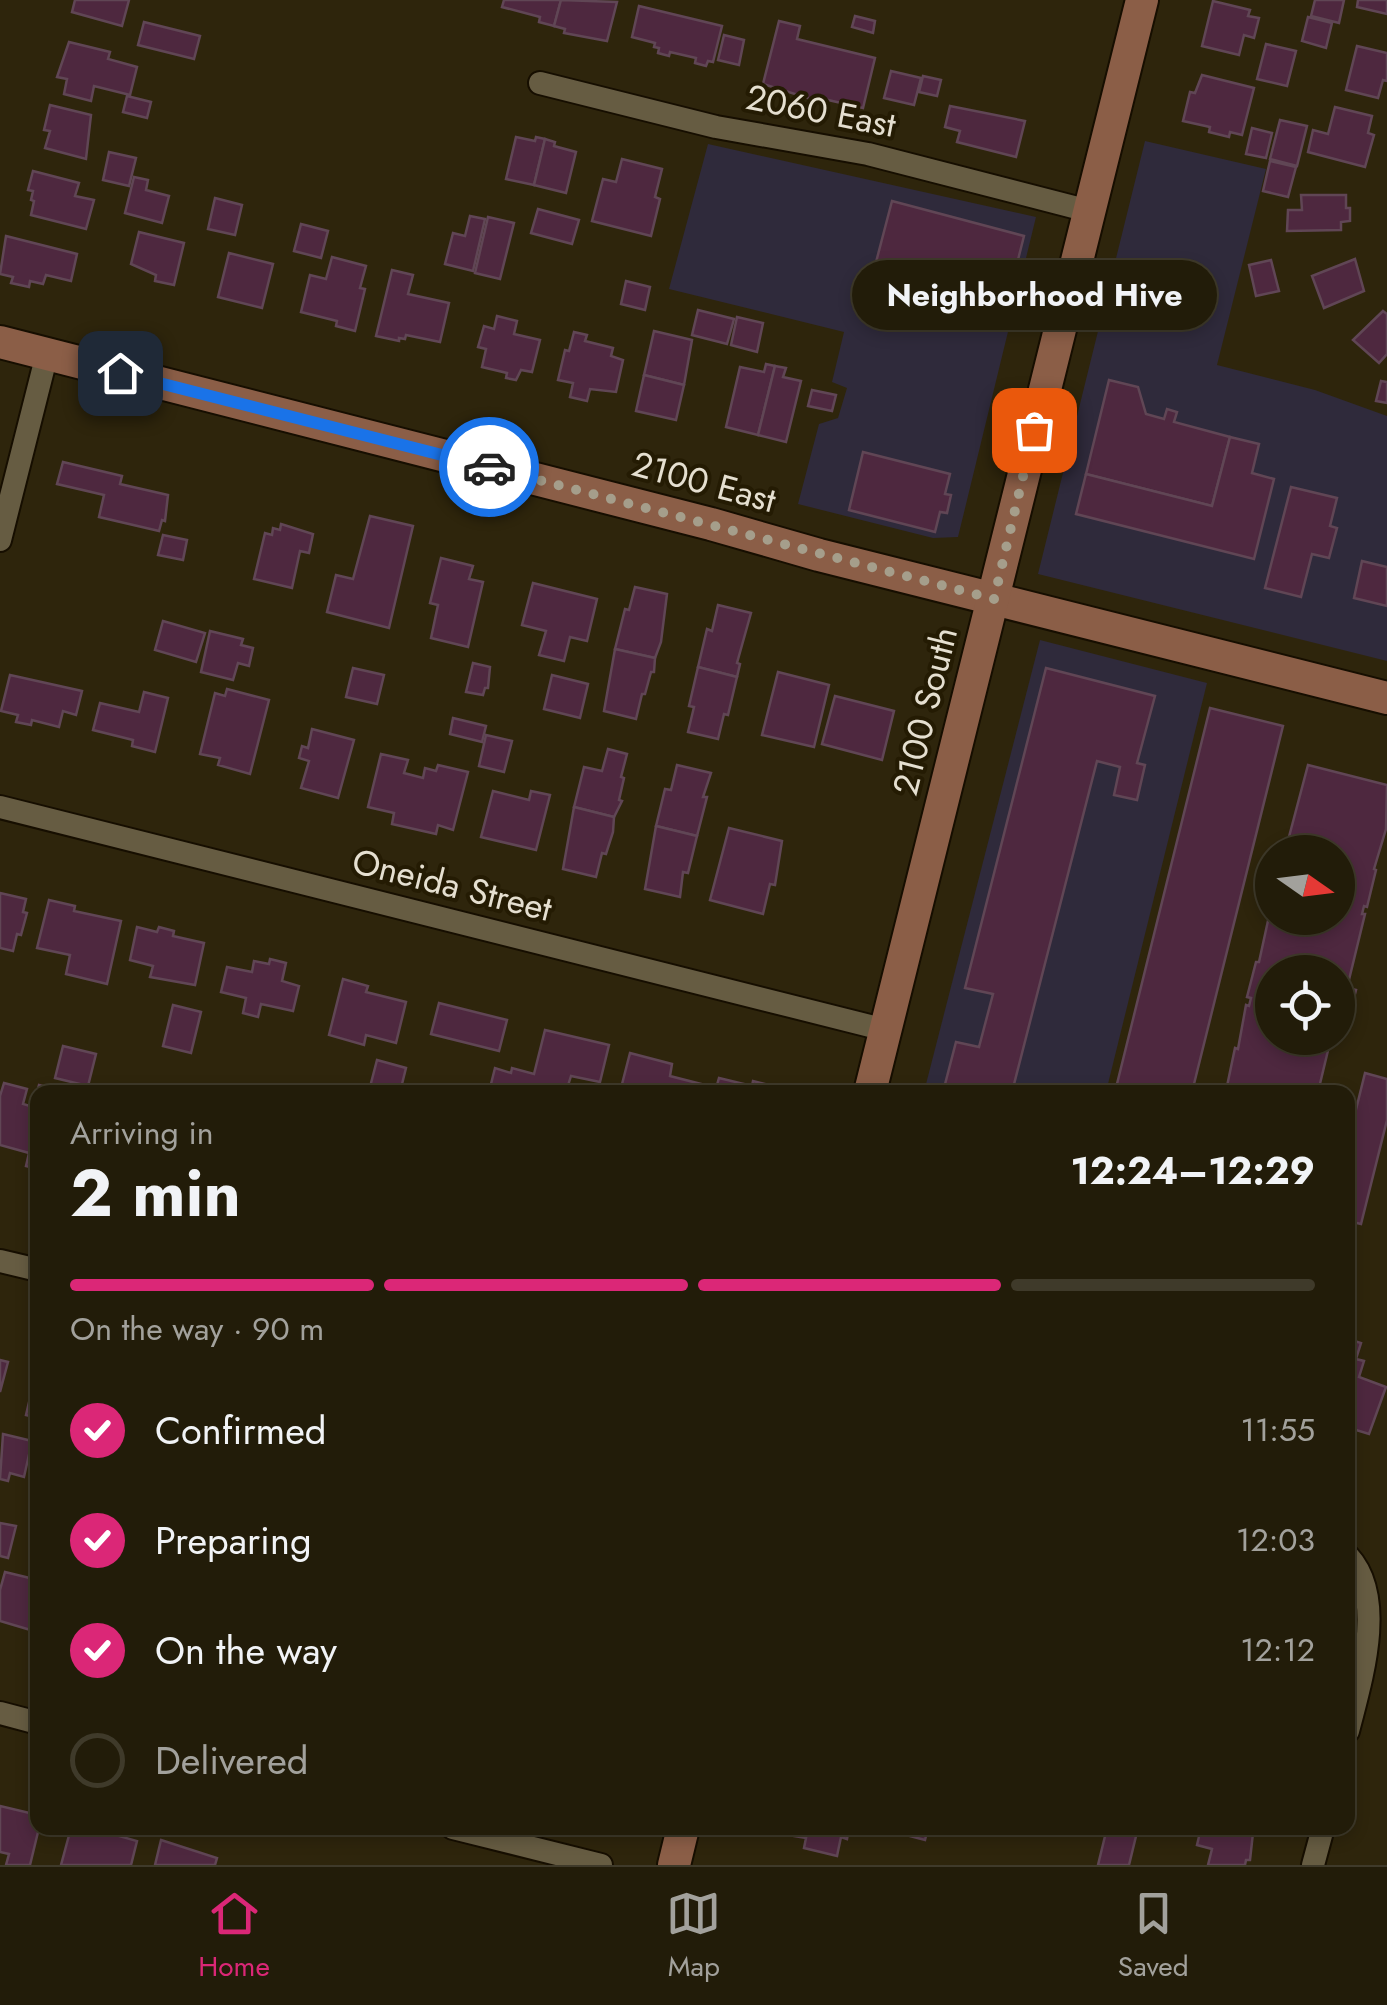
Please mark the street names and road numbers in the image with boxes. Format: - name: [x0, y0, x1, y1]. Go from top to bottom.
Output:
- street label: 2060 East: [742, 72, 901, 150]
- street label: 2100 East: [627, 439, 782, 525]
- street label: 2100 South: [880, 622, 970, 800]
- street label: Oneida Street: [347, 836, 558, 934]

